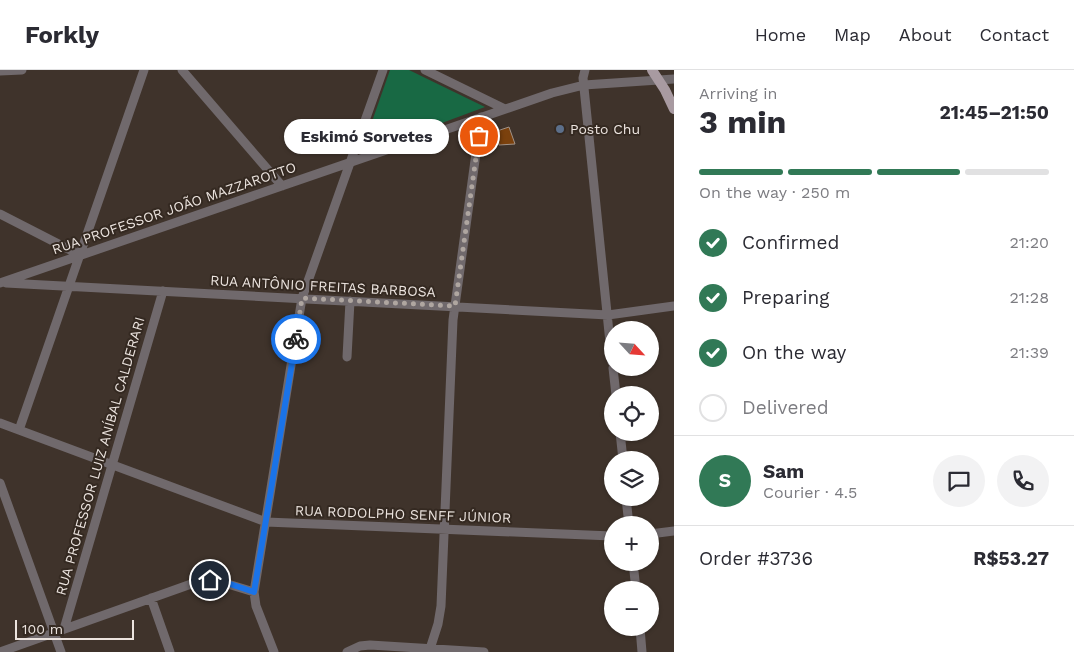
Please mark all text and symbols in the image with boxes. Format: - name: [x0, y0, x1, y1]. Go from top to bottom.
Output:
- text: Forkly: [25, 21, 99, 49]
- text: Home: [755, 24, 806, 45]
- text: Map: [834, 24, 871, 45]
- text: About: [899, 24, 951, 45]
- text: Contact: [979, 24, 1049, 45]
- text: Arriving in: [699, 84, 777, 103]
- text: 21:45–21:50: [940, 101, 1049, 124]
- text: 3 min: [699, 103, 786, 141]
- pin: [458, 115, 500, 157]
- callout: Eskimó Sorvetes: [284, 118, 449, 154]
- place label: Posto Chu: [570, 121, 640, 137]
- icon: bag: [465, 122, 493, 150]
- marker: Posto Chu: [554, 123, 566, 135]
- text: Eskimó Sorvetes: [300, 127, 433, 146]
- street label: RUA PROFESSOR JOÃO MAZZAROTTO: [50, 159, 298, 257]
- text: On the way · 250 m: [699, 183, 850, 202]
- icon: check: [699, 229, 727, 257]
- text: Confirmed: [742, 231, 839, 254]
- text: 21:20: [1009, 233, 1049, 252]
- street label: RUA ANTÔNIO FREITAS BARBOSA: [210, 272, 436, 300]
- icon: check: [699, 284, 727, 312]
- text: Preparing: [742, 286, 829, 309]
- text: 21:28: [1010, 288, 1049, 307]
- courier: [271, 314, 321, 364]
- street label: RUA PROFESSOR LUIZ ANÍBAL CALDERARI: [53, 315, 147, 597]
- north arrow: [604, 321, 659, 376]
- map controls: [604, 321, 659, 636]
- icon: bike: [282, 325, 310, 353]
- icon: check: [699, 339, 727, 367]
- text: On the way: [742, 341, 846, 364]
- text: 21:39: [1009, 343, 1049, 362]
- button: locate: [604, 386, 659, 441]
- text: Delivered: [742, 396, 829, 419]
- button: layers: [604, 451, 659, 506]
- button: chat: [933, 455, 985, 507]
- button: phone: [997, 455, 1049, 507]
- text: Sam: [763, 460, 804, 483]
- text: S: [719, 469, 731, 492]
- text: Courier · 4.5: [763, 483, 857, 502]
- street label: RUA RODOLPHO SENFF JÚNIOR: [295, 502, 511, 526]
- button: +: [604, 516, 659, 571]
- text: Order #3736: [699, 547, 813, 570]
- text: R$53.27: [973, 547, 1049, 570]
- pin: [189, 559, 231, 601]
- icon: home: [196, 566, 224, 594]
- button: −: [604, 581, 659, 636]
- scale bar: [15, 617, 134, 640]
- text: 100 m: [22, 621, 63, 637]

